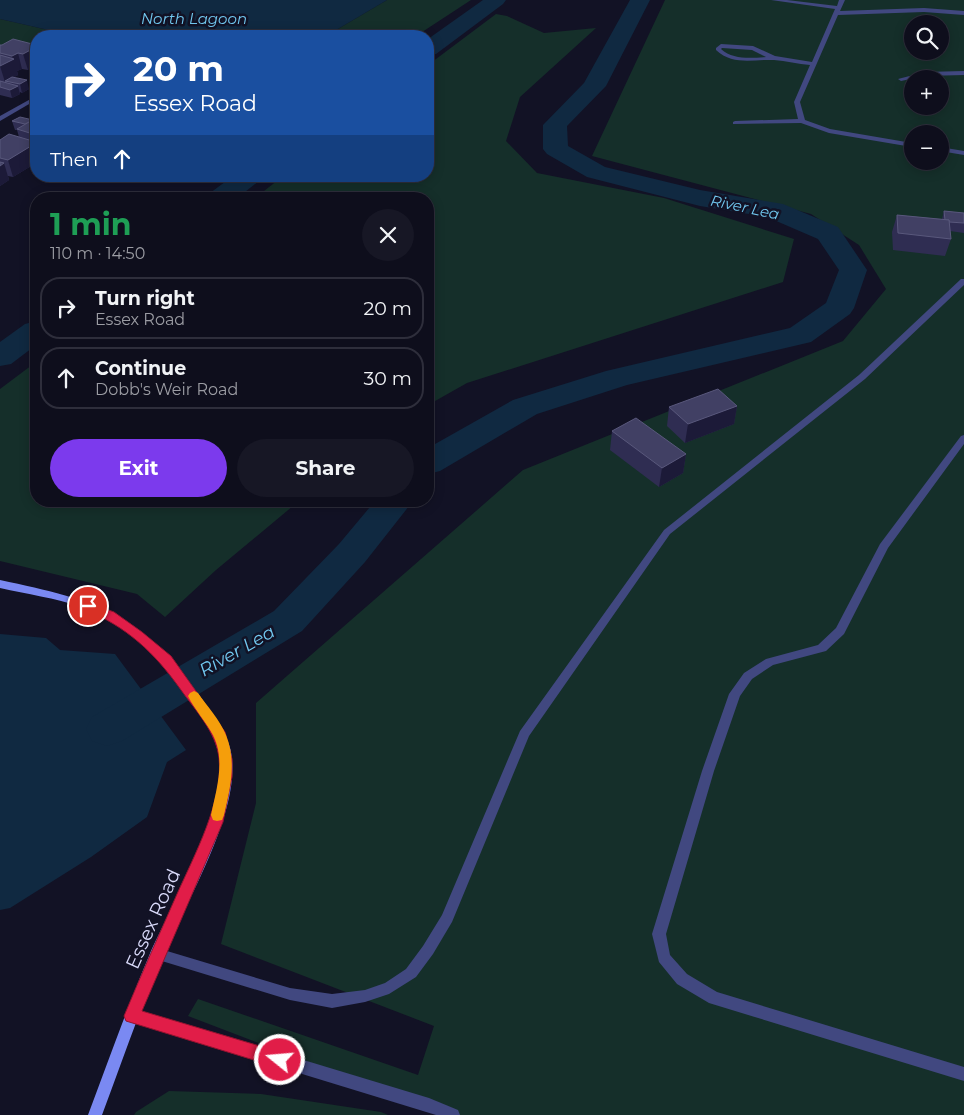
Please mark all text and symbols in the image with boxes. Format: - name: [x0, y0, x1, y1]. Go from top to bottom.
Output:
- water label: North Lagoon: [141, 9, 247, 28]
- map controls: [904, 15, 949, 170]
- button: search: [904, 15, 949, 60]
- text: 20 m: [133, 47, 224, 90]
- icon: right: [50, 50, 115, 115]
- button: +: [904, 70, 949, 115]
- text: Essex Road: [133, 90, 257, 117]
- button: −: [904, 125, 949, 170]
- icon: ahead: [108, 145, 136, 173]
- text: Then: [50, 148, 98, 171]
- water label: River Lea: [709, 190, 781, 224]
- text: 1 min: [50, 206, 131, 243]
- button: close: [362, 209, 414, 261]
- text: 110 m · 14:50: [50, 244, 145, 263]
- text: Turn right: [95, 287, 195, 310]
- icon: right: [52, 294, 80, 322]
- text: 20 m: [364, 297, 412, 320]
- text: Essex Road: [95, 310, 185, 329]
- text: Continue: [95, 357, 186, 380]
- icon: ahead: [52, 364, 80, 392]
- text: 30 m: [364, 367, 412, 390]
- text: Dobb's Weir Road: [95, 380, 238, 399]
- button: Exit: [50, 439, 227, 497]
- button: Share: [237, 439, 414, 497]
- pin: [67, 585, 109, 627]
- icon: arrive: [74, 592, 102, 620]
- water label: River Lea: [195, 621, 279, 681]
- street label: Essex Road: [121, 865, 185, 973]
- position arrow: [253, 1033, 305, 1085]

